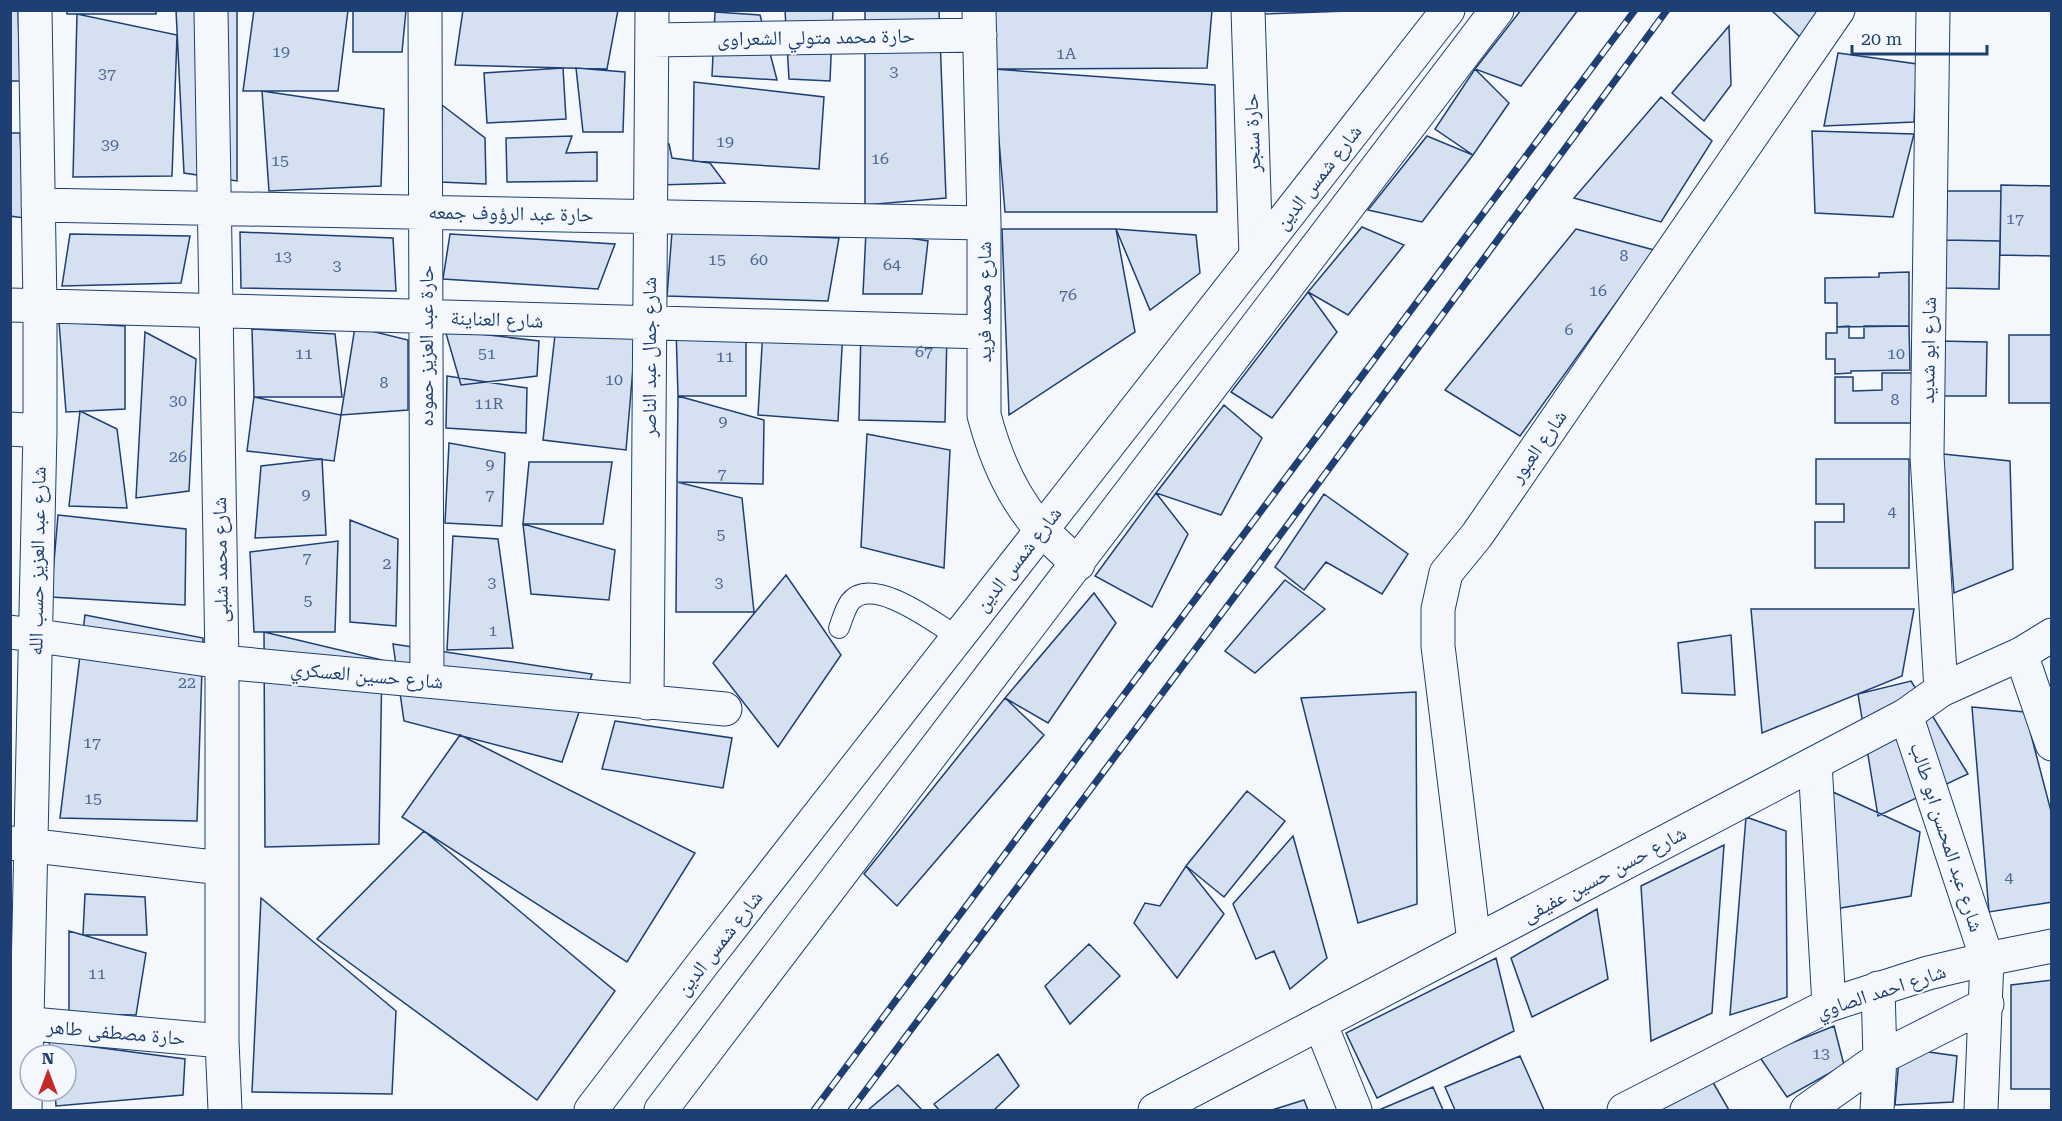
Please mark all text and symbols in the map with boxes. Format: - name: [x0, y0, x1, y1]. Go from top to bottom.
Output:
- scale bar: [1852, 18, 1987, 56]
- street label: حارة محمد متولي الشعراوى: [717, 23, 915, 55]
- text: 20 m: [1861, 28, 1902, 49]
- house number: 19: [272, 42, 290, 61]
- house number: 1A: [1056, 44, 1077, 63]
- house number: 3: [890, 62, 899, 81]
- house number: 37: [98, 64, 116, 83]
- street label: حارة سنجر: [1239, 93, 1265, 174]
- street label: شارع شمس الدين: [1269, 120, 1367, 235]
- house number: 19: [716, 132, 734, 151]
- house number: 39: [101, 135, 119, 154]
- house number: 16: [871, 149, 889, 168]
- house number: 15: [271, 151, 289, 170]
- street label: حارة عبد الرؤوف جمعه: [428, 200, 594, 226]
- house number: 17: [2006, 209, 2024, 228]
- street label: شارع محمد فريد: [972, 241, 997, 363]
- house number: 8: [1620, 246, 1629, 265]
- house number: 13: [274, 247, 292, 266]
- house number: 15: [708, 250, 726, 269]
- house number: 60: [750, 250, 768, 269]
- house number: 64: [883, 255, 901, 274]
- house number: 3: [333, 256, 342, 275]
- street label: حارة عبد العزيز حموده: [414, 265, 438, 427]
- street label: شارع جمال عبد الناصر: [637, 277, 662, 438]
- house number: 16: [1589, 281, 1607, 300]
- house number: 76: [1059, 285, 1077, 304]
- street label: شارع ابو شديد: [1915, 296, 1942, 404]
- street label: شارع العناينة: [450, 305, 544, 334]
- house number: 6: [1565, 320, 1574, 339]
- house number: 67: [915, 342, 933, 361]
- house number: 11: [295, 344, 313, 363]
- house number: 51: [478, 344, 496, 363]
- house number: 10: [1887, 344, 1905, 363]
- house number: 11: [716, 347, 734, 366]
- house number: 10: [605, 370, 623, 389]
- house number: 8: [380, 373, 389, 392]
- house number: 8: [1891, 390, 1900, 409]
- house number: 30: [169, 391, 187, 410]
- house number: 11R: [474, 394, 504, 413]
- street label: شارع العبور: [1504, 405, 1573, 488]
- house number: 9: [719, 412, 728, 431]
- house number: 26: [169, 447, 187, 466]
- house number: 9: [486, 455, 495, 474]
- house number: 7: [718, 464, 727, 483]
- street label: شارع عبد العزيز حسب الله: [23, 466, 52, 656]
- house number: 9: [302, 485, 311, 504]
- house number: 7: [486, 485, 495, 504]
- street label: شارع محمد شلبى: [207, 497, 234, 623]
- street label: شارع شمس الدين: [969, 502, 1067, 617]
- house number: 4: [1888, 502, 1897, 521]
- house number: 5: [717, 525, 726, 544]
- house number: 7: [303, 548, 312, 567]
- house number: 2: [383, 554, 392, 573]
- house number: 3: [488, 573, 497, 592]
- house number: 3: [715, 573, 724, 592]
- house number: 5: [304, 591, 313, 610]
- house number: 1: [489, 621, 498, 640]
- street label: شارع حسين العسكري: [289, 656, 444, 698]
- house number: 22: [178, 673, 196, 692]
- house number: 17: [83, 733, 101, 752]
- street label: شارع عبد المحسن ابو طالب: [1904, 739, 1989, 935]
- house number: 15: [84, 789, 102, 808]
- street label: شارع حسن حسين عفيفى: [1518, 821, 1691, 928]
- house number: 4: [2005, 868, 2014, 887]
- street label: شارع شمس الدين: [670, 886, 768, 1001]
- street label: شارع احمد الصاوي: [1813, 959, 1950, 1027]
- house number: 11: [88, 964, 106, 983]
- street label: حارة مصطفى طاهر: [45, 1014, 187, 1050]
- north arrow: [18, 1043, 78, 1103]
- house number: 13: [1812, 1044, 1830, 1063]
- text: N: [42, 1049, 54, 1068]

